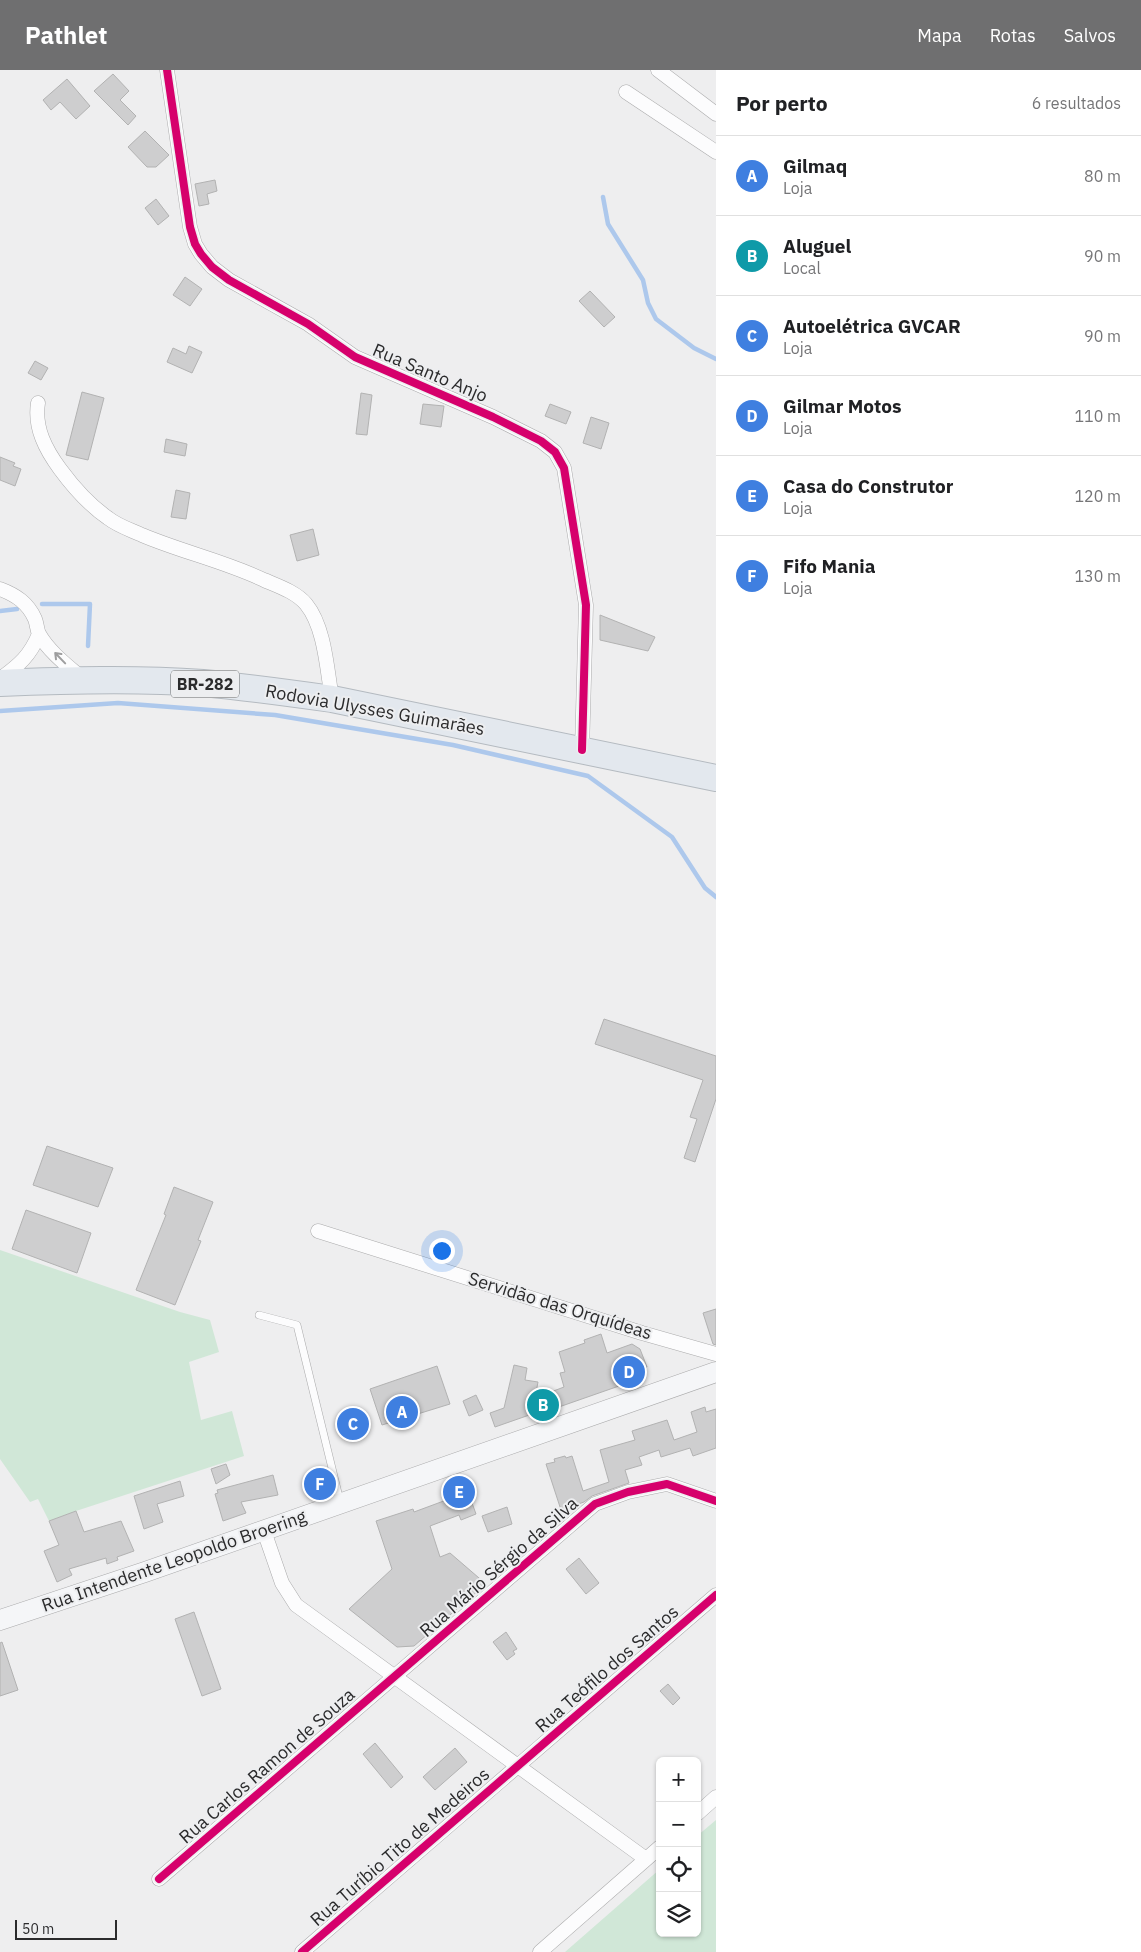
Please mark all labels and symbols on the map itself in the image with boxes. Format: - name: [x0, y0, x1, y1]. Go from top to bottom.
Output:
- street label: Rua Santo Anjo: [369, 338, 491, 407]
- one-way arrow: [54, 652, 66, 664]
- road number: BR-282: [171, 670, 239, 698]
- street label: Rodovia Ulysses Guimarães: [264, 679, 487, 740]
- your location: [429, 1238, 455, 1264]
- street label: Servidão das Orquídeas: [465, 1267, 655, 1344]
- pin: D: [613, 1353, 645, 1391]
- pin: B: [527, 1386, 559, 1424]
- pin: A: [386, 1393, 418, 1431]
- pin: C: [337, 1405, 369, 1443]
- pin: F: [304, 1465, 336, 1503]
- pin: E: [443, 1473, 475, 1511]
- street label: Rua Mário Sérgio da Silva: [415, 1491, 583, 1642]
- street label: Rua Intendente Leopoldo Broering: [38, 1504, 310, 1617]
- street label: Rua Teófilo dos Santos: [530, 1600, 683, 1737]
- street label: Rua Carlos Ramon de Souza: [174, 1683, 360, 1848]
- street label: Rua Turíbio Tito de Medeiros: [305, 1762, 494, 1931]
- scale bar: [15, 1917, 118, 1940]

